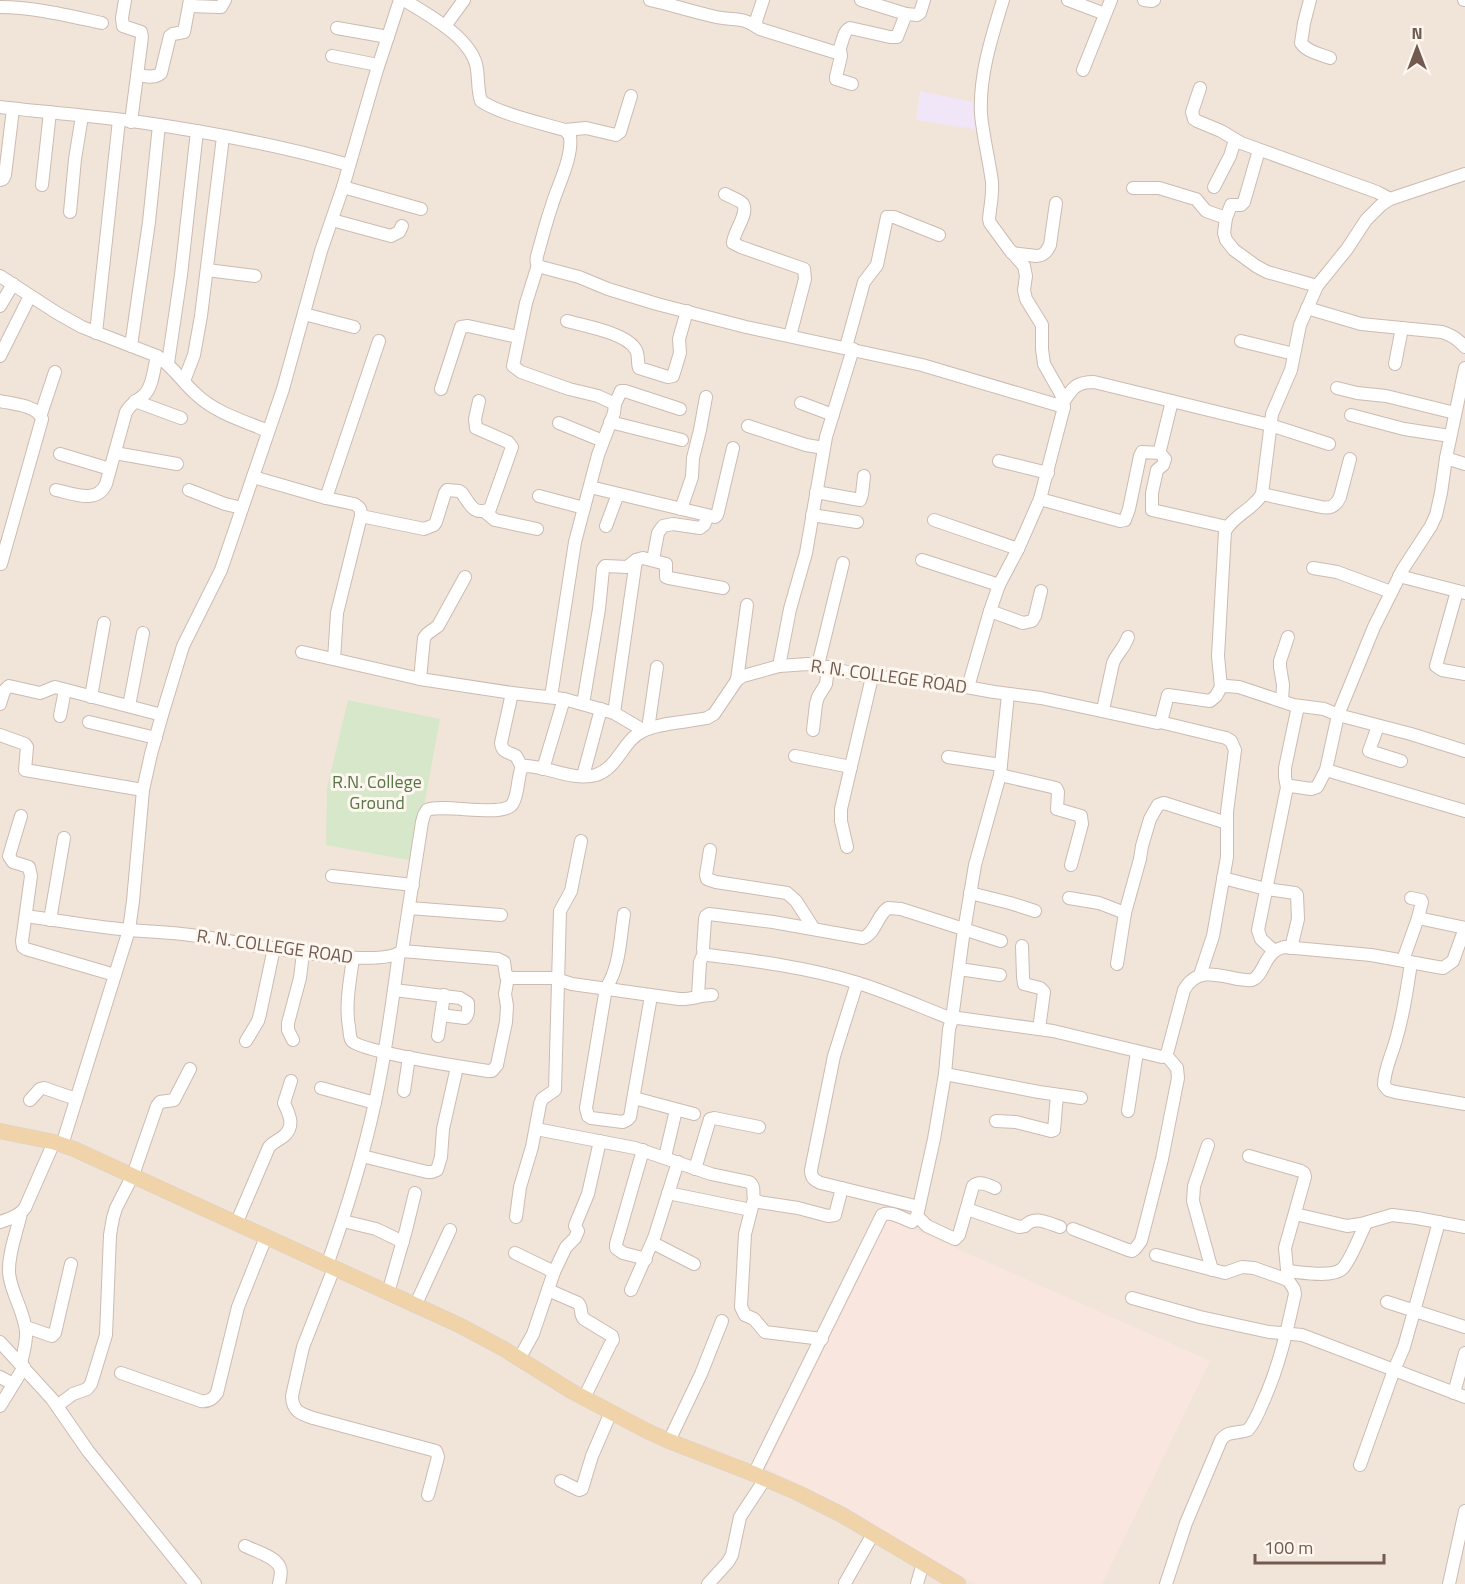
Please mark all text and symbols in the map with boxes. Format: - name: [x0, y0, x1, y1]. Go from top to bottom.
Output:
- north arrow: [1387, 18, 1447, 78]
- text: N: [1411, 21, 1423, 45]
- street label: R. N. COLLEGE ROAD: [809, 652, 969, 700]
- park label: R.N. College Ground: [332, 768, 422, 816]
- street label: R. N. COLLEGE ROAD: [195, 922, 355, 970]
- scale bar: [1255, 1527, 1384, 1565]
- text: 100 m: [1264, 1534, 1313, 1561]

